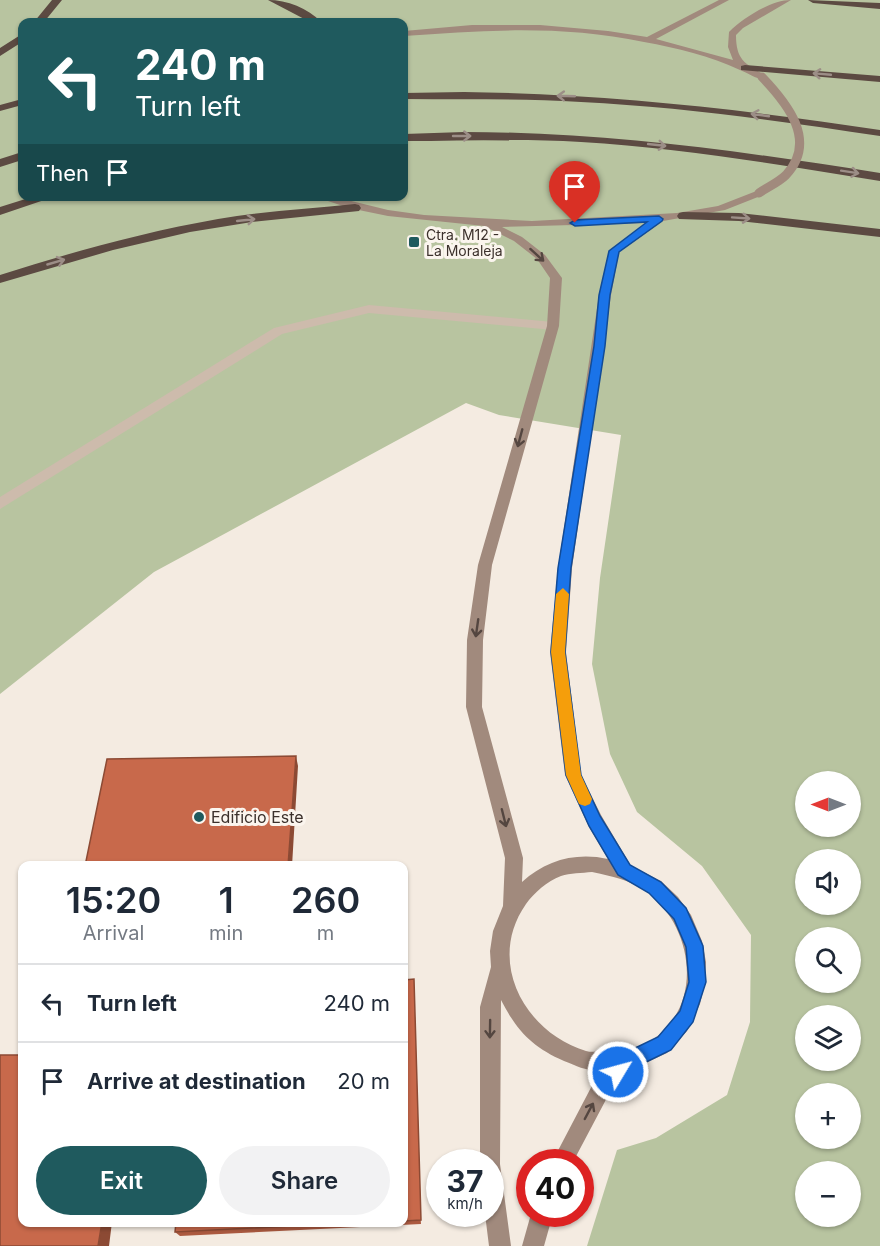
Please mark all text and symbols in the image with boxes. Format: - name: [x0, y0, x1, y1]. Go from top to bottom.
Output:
- text: 240 m: [135, 39, 266, 90]
- icon: left: [36, 42, 114, 120]
- one-way arrow: [812, 68, 832, 79]
- text: Turn left: [135, 90, 241, 123]
- one-way arrow: [556, 91, 576, 102]
- one-way arrow: [751, 109, 770, 120]
- one-way arrow: [451, 130, 471, 142]
- one-way arrow: [646, 140, 666, 151]
- icon: arrive: [101, 156, 134, 189]
- text: Then: [36, 160, 89, 186]
- pin: [549, 161, 600, 223]
- one-way arrow: [839, 167, 859, 178]
- icon: arrive: [558, 170, 591, 203]
- one-way arrow: [731, 213, 751, 224]
- one-way arrow: [236, 214, 255, 225]
- place label: Ctra. M12 - La Moraleja: [426, 226, 503, 259]
- marker: Ctra. M12 - La Moraleja: [407, 235, 421, 249]
- one-way arrow: [529, 248, 544, 262]
- one-way arrow: [46, 256, 65, 267]
- one-way arrow: [514, 428, 526, 447]
- one-way arrow: [471, 617, 482, 637]
- north arrow: [795, 771, 861, 837]
- map controls: [795, 771, 861, 1227]
- place label: Edificio Este: [211, 807, 304, 827]
- one-way arrow: [499, 809, 511, 828]
- marker: Edificio Este: [192, 810, 206, 824]
- button: sound: [795, 849, 861, 915]
- text: 15:20: [66, 878, 161, 922]
- text: 1: [219, 878, 234, 922]
- text: 260: [291, 878, 360, 922]
- text: Arrival: [83, 921, 144, 945]
- text: min: [209, 921, 243, 945]
- text: m: [317, 921, 334, 945]
- button: search: [795, 927, 861, 993]
- icon: left: [36, 987, 69, 1020]
- text: Turn left: [87, 990, 177, 1016]
- text: 240 m: [323, 990, 390, 1016]
- button: layers: [795, 1005, 861, 1071]
- one-way arrow: [484, 1019, 496, 1039]
- position arrow: [586, 1040, 650, 1104]
- icon: arrive: [36, 1065, 69, 1098]
- text: Arrive at destination: [87, 1068, 306, 1094]
- text: 20 m: [337, 1068, 390, 1094]
- button: +: [795, 1083, 861, 1149]
- one-way arrow: [583, 1103, 595, 1120]
- button: Exit: [36, 1146, 207, 1215]
- button: Share: [219, 1146, 390, 1215]
- speed limit sign: 40: [516, 1149, 594, 1227]
- button: −: [795, 1161, 861, 1227]
- text: 37: [447, 1163, 483, 1199]
- text: km/h: [447, 1194, 483, 1213]

